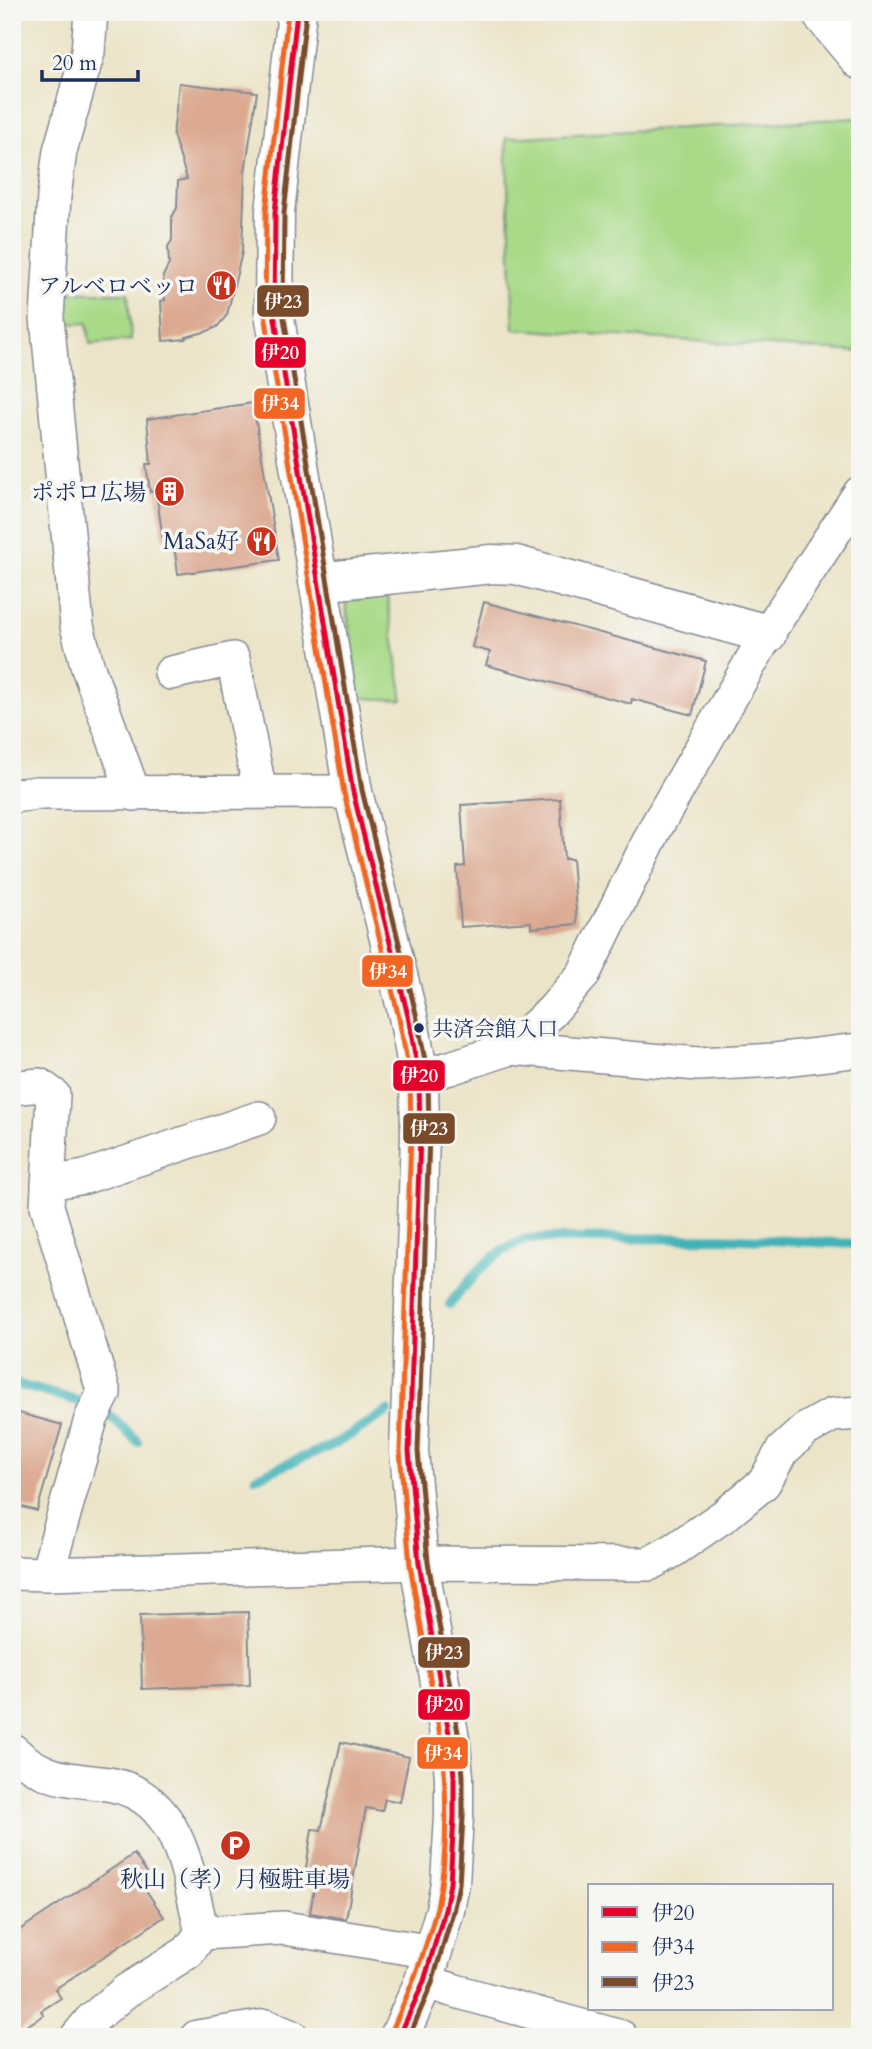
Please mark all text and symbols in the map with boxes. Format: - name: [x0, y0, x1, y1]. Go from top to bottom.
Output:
- scale bar: [42, 38, 138, 82]
- text: 20 m: [52, 49, 97, 78]
- restaurant icon: アルベロベッロ: [204, 269, 238, 303]
- place label: アルベロベッロ: [38, 271, 198, 302]
- line badge: 伊23: [256, 284, 310, 318]
- text: 伊23: [264, 289, 302, 315]
- line badge: 伊20: [254, 336, 307, 369]
- text: 伊20: [261, 340, 299, 366]
- line badge: 伊34: [253, 387, 306, 420]
- text: 伊34: [261, 391, 299, 417]
- building icon: ポポロ広場: [152, 475, 186, 509]
- place label: ポポロ広場: [31, 477, 146, 508]
- restaurant icon: MaSa好: [245, 524, 279, 558]
- place label: MaSa好: [163, 526, 239, 557]
- line badge: 伊34: [361, 954, 414, 988]
- text: 伊34: [369, 959, 407, 985]
- place label: 共済会館入口: [432, 1015, 558, 1044]
- marker: 共済会館入口: [412, 1021, 426, 1035]
- line badge: 伊20: [392, 1059, 446, 1092]
- text: 伊20: [400, 1063, 438, 1089]
- line badge: 伊23: [402, 1112, 456, 1145]
- text: 伊23: [410, 1116, 448, 1142]
- line badge: 伊23: [417, 1636, 471, 1669]
- text: 伊23: [425, 1640, 463, 1666]
- line badge: 伊20: [417, 1688, 471, 1721]
- text: 伊20: [425, 1692, 463, 1718]
- line badge: 伊34: [416, 1736, 469, 1770]
- text: 伊34: [424, 1741, 462, 1767]
- parking icon: 秋山（孝）月極駐車場: [218, 1828, 252, 1862]
- place label: 秋山（孝）月極駐車場: [120, 1864, 350, 1895]
- legend: [588, 1884, 834, 2010]
- text: 伊20: [652, 1899, 695, 1928]
- text: 伊34: [652, 1933, 695, 1962]
- text: 伊23: [652, 1969, 695, 1998]

